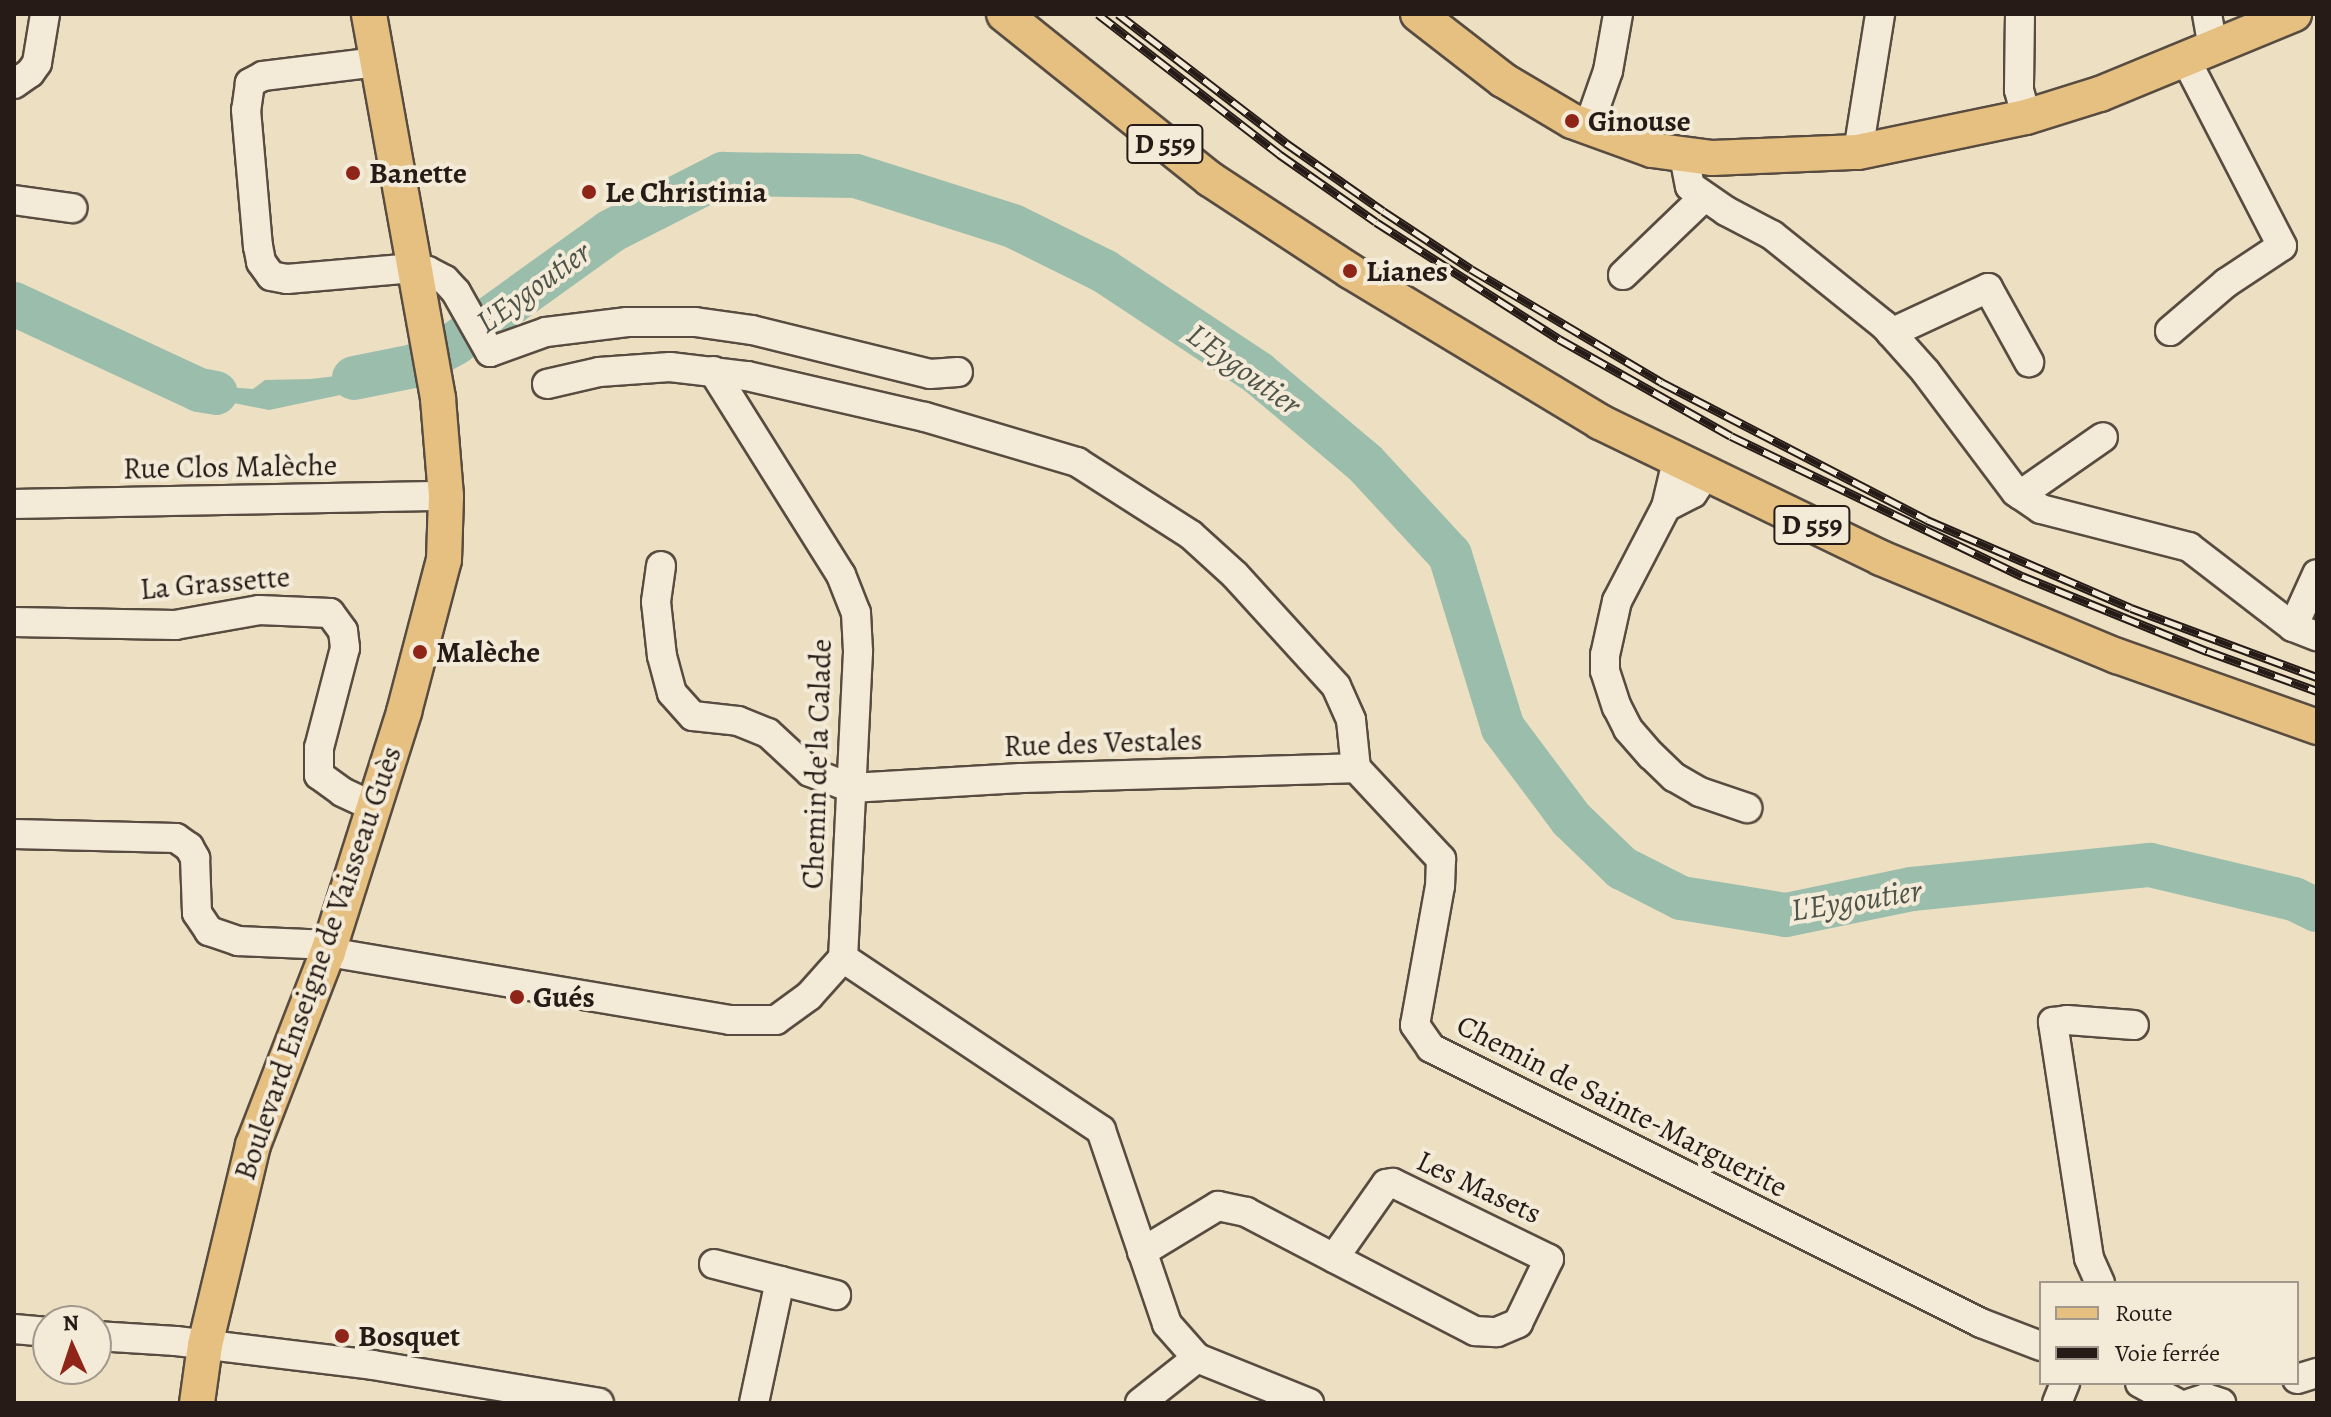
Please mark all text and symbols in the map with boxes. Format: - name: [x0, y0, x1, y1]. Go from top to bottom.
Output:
- place label: Ginouse: [1588, 103, 1691, 139]
- marker: Ginouse: [1563, 112, 1581, 130]
- road number: D 559: [1125, 120, 1205, 168]
- place label: Banette: [369, 155, 467, 191]
- marker: Banette: [344, 164, 362, 182]
- place label: Le Christinia: [605, 174, 767, 210]
- marker: Le Christinia: [580, 183, 598, 201]
- water label: L'Eygoutier: [469, 233, 597, 341]
- place label: Lianes: [1366, 253, 1448, 289]
- marker: Lianes: [1341, 262, 1359, 280]
- water label: L'Eygoutier: [1180, 315, 1308, 423]
- street label: Rue Clos Malèche: [123, 447, 337, 487]
- road number: D 559: [1772, 501, 1852, 549]
- street label: La Grassette: [138, 559, 292, 607]
- place label: Malèche: [436, 634, 540, 670]
- street label: Chemin de la Calade: [795, 638, 839, 890]
- marker: Malèche: [411, 643, 429, 661]
- street label: Rue des Vestales: [1003, 722, 1203, 764]
- street label: Boulevard Enseigne de Vaisseau Guès: [227, 741, 409, 1185]
- water label: L'Eygoutier: [1788, 871, 1924, 929]
- place label: Gués: [533, 979, 595, 1015]
- marker: Gués: [508, 988, 526, 1006]
- street label: Chemin de Sainte-Marguerite: [1451, 1007, 1793, 1205]
- street label: Les Masets: [1411, 1143, 1547, 1231]
- legend: [2039, 1281, 2299, 1385]
- text: Route: [2115, 1297, 2173, 1329]
- north arrow: [32, 1305, 112, 1385]
- text: N: [62, 1308, 80, 1338]
- place label: Bosquet: [358, 1318, 460, 1354]
- marker: Bosquet: [333, 1327, 351, 1345]
- text: Voie ferrée: [2115, 1337, 2220, 1369]

